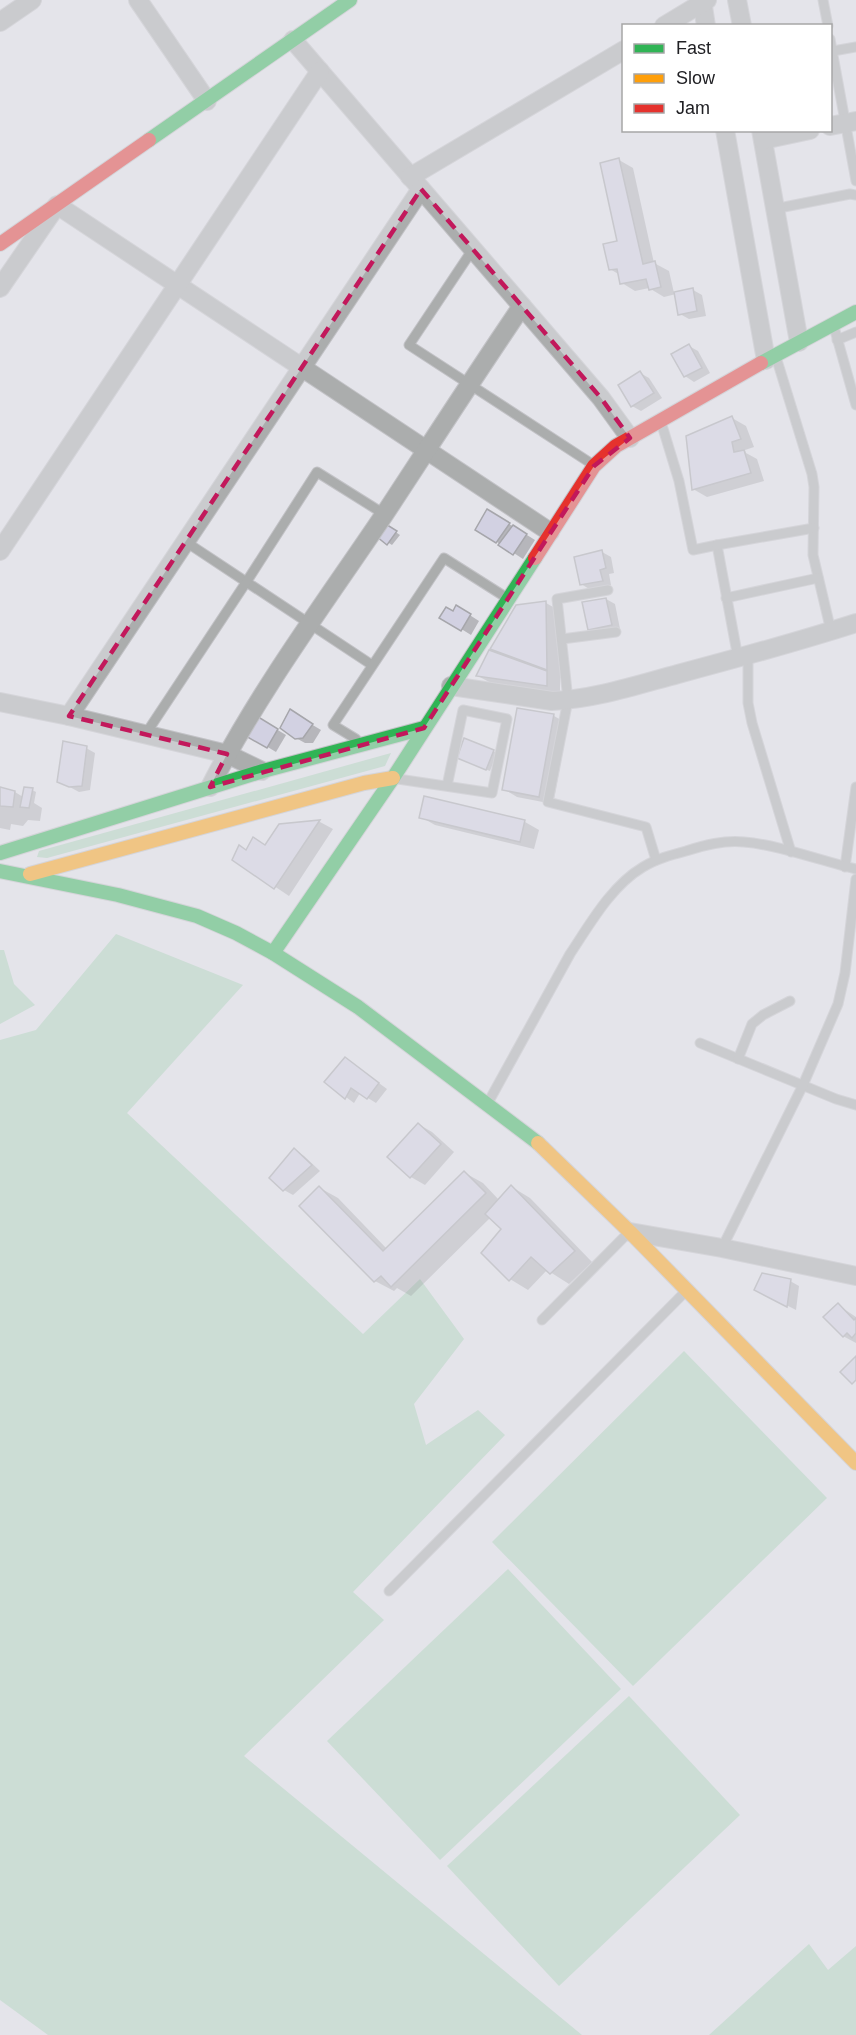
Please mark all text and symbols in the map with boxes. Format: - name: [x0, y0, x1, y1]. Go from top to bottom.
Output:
- legend: [622, 24, 832, 132]
- text: Fast: [676, 38, 711, 58]
- text: Slow: [676, 68, 716, 88]
- text: Jam: [676, 98, 710, 118]

